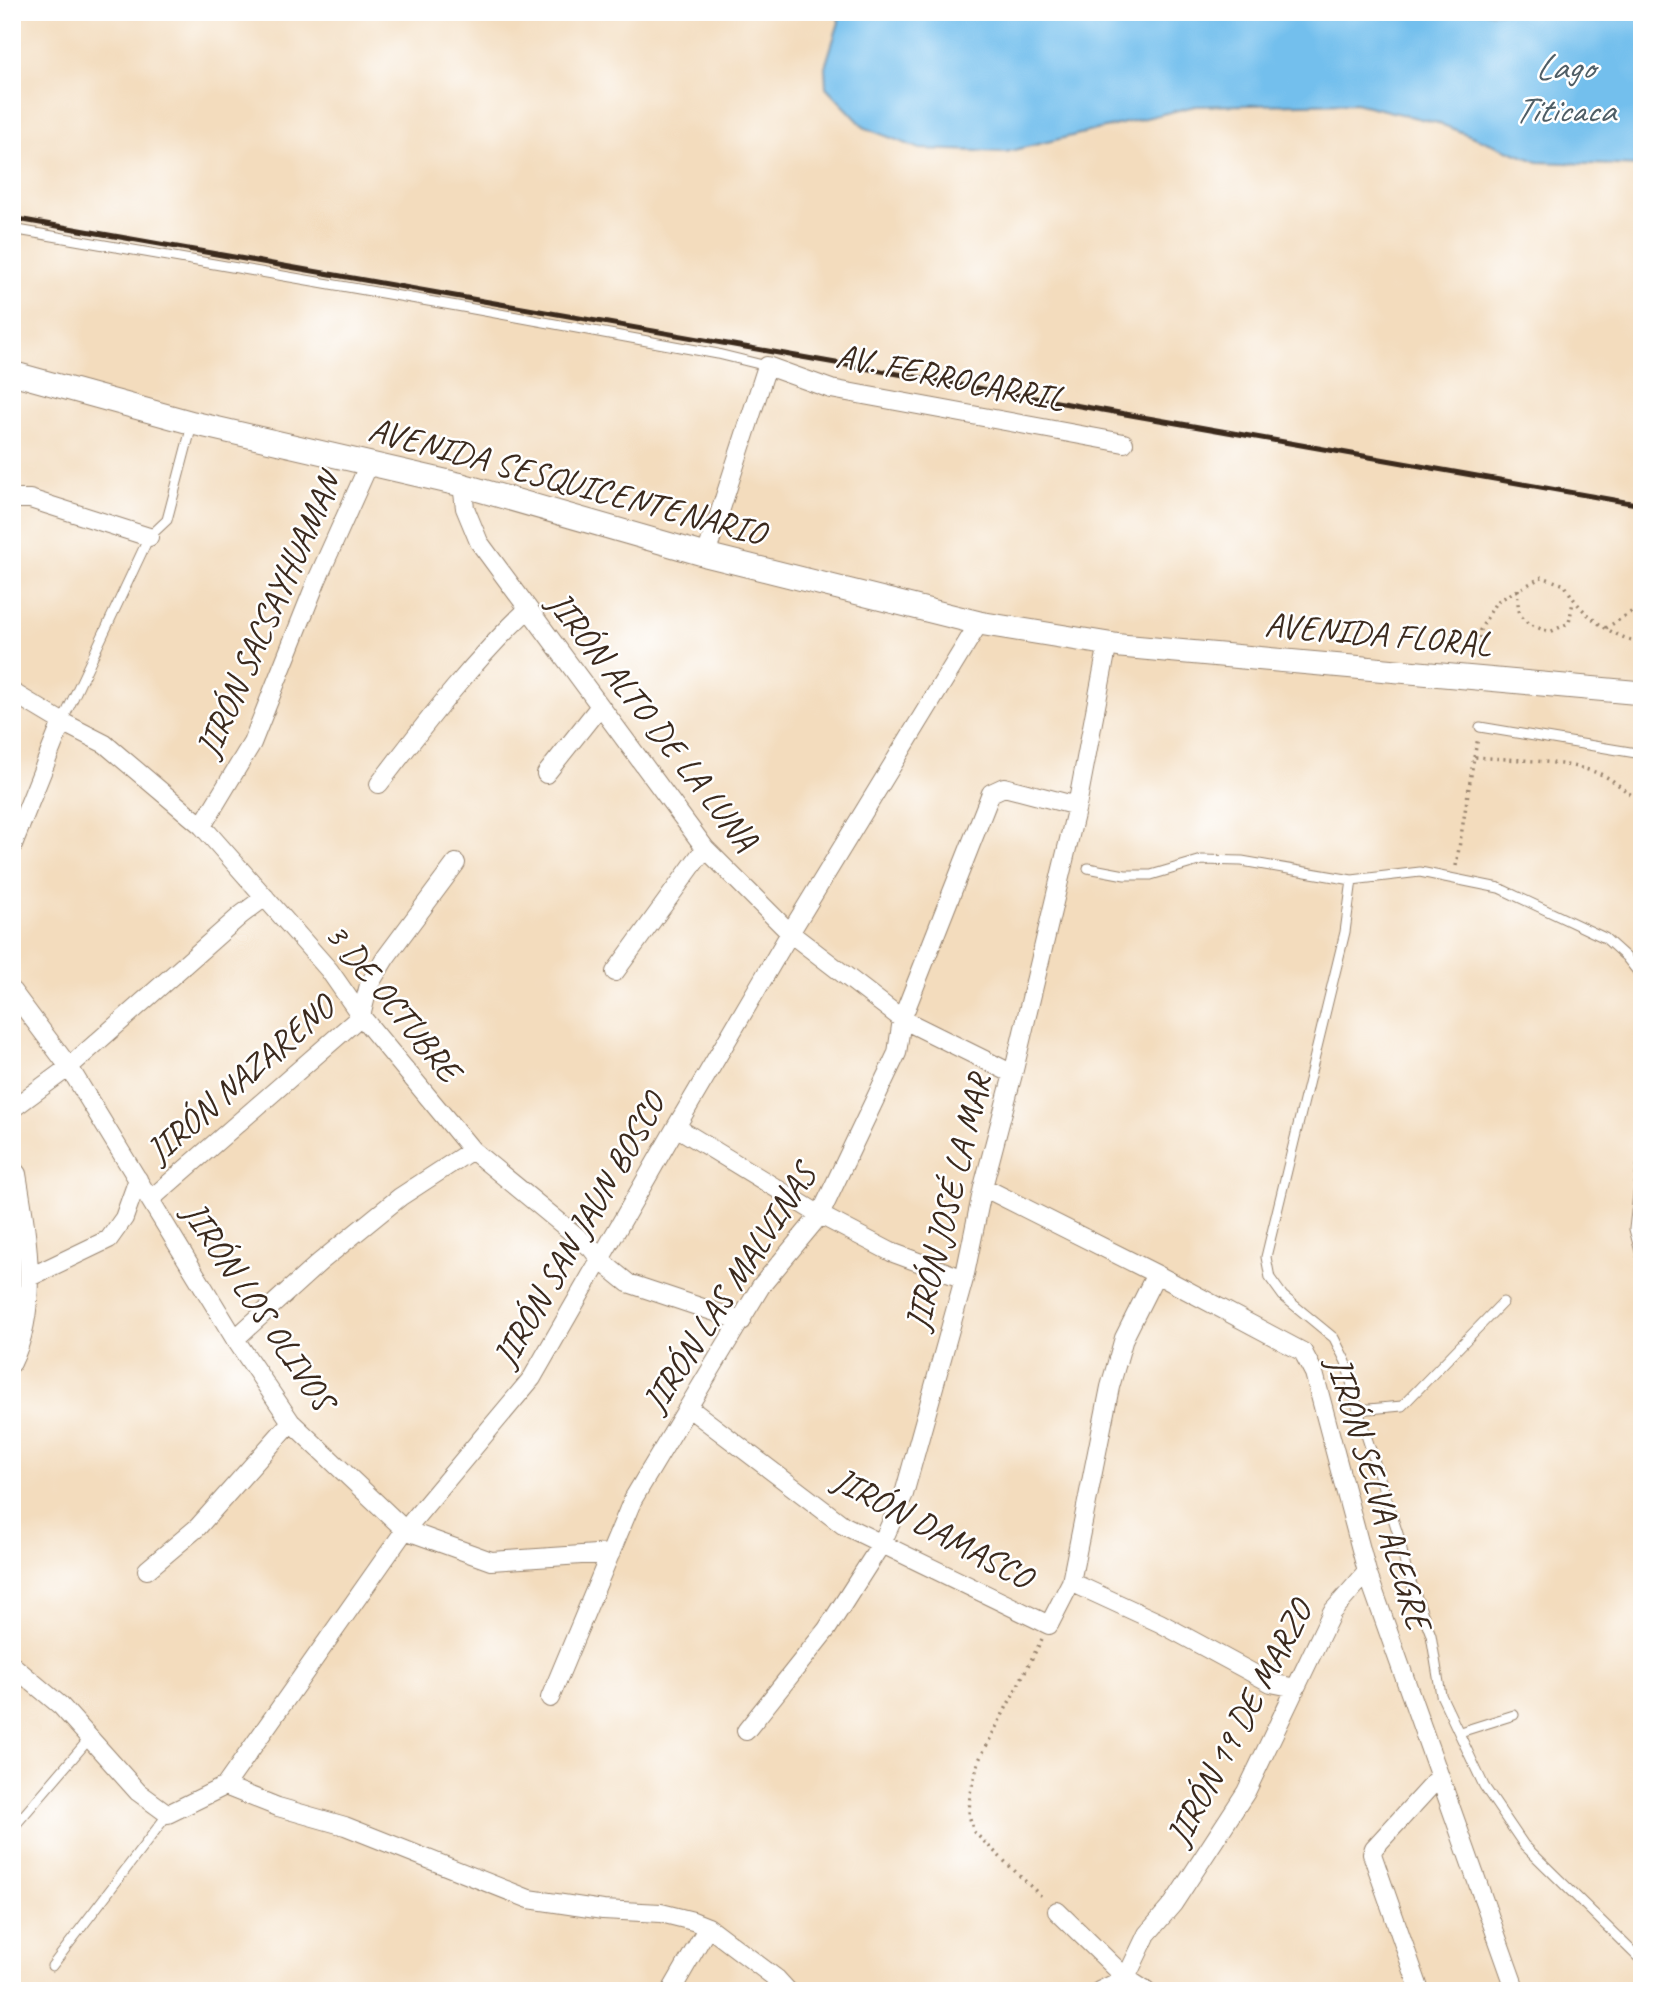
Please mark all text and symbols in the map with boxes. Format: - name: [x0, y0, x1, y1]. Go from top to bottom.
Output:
- water label: Lago Titicaca: [1513, 43, 1618, 133]
- street label: AV. FERROCARRIL: [832, 333, 1069, 421]
- street label: AVENIDA SESQUICENTENARIO: [364, 406, 774, 557]
- street label: JIRÓN SACSAYHUAMAN: [184, 461, 353, 766]
- street label: JIRÓN ALTO DE LA LUNA: [536, 581, 769, 861]
- street label: AVENIDA FLORAL: [1263, 602, 1494, 666]
- street label: 3 DE OCTUBRE: [315, 913, 474, 1094]
- street label: JIRÓN NAZARENO: [135, 983, 346, 1174]
- street label: JIRÓN JOSÉ LA MAR: [894, 1067, 1002, 1337]
- street label: JIRÓN SAN JAUN BOSCO: [481, 1082, 677, 1376]
- street label: JIRÓN LAS MALVINAS: [631, 1152, 828, 1422]
- street label: JIRÓN LOS OLIVOS: [171, 1191, 348, 1423]
- street label: JIRÓN SELVA ALEGRE: [1316, 1349, 1443, 1640]
- street label: JIRÓN DAMASCO: [824, 1456, 1043, 1601]
- street label: JIRÓN 19 DE MARZO: [1155, 1590, 1324, 1855]

